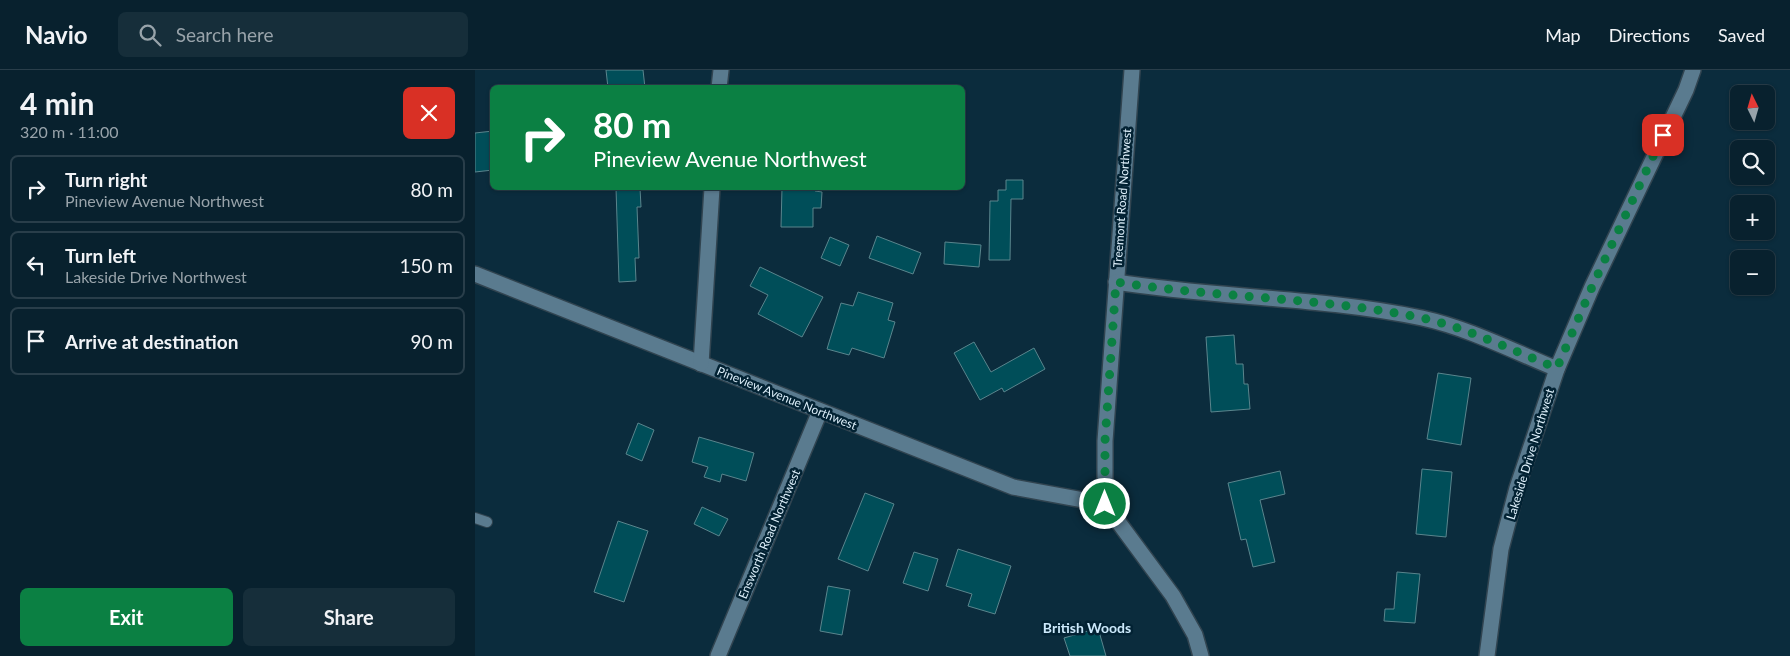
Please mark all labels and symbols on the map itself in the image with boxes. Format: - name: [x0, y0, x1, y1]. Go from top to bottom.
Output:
- north arrow: [1730, 85, 1775, 130]
- pin: [1642, 114, 1684, 156]
- street label: Treemont Road Northwest: [1110, 127, 1134, 268]
- street label: Pineview Avenue Northwest: [715, 363, 860, 433]
- street label: Lakeside Drive Northwest: [1503, 386, 1557, 521]
- street label: Ensworth Road Northwest: [735, 466, 803, 601]
- position arrow: [1078, 477, 1130, 529]
- district label: British Woods: [1043, 619, 1131, 636]

